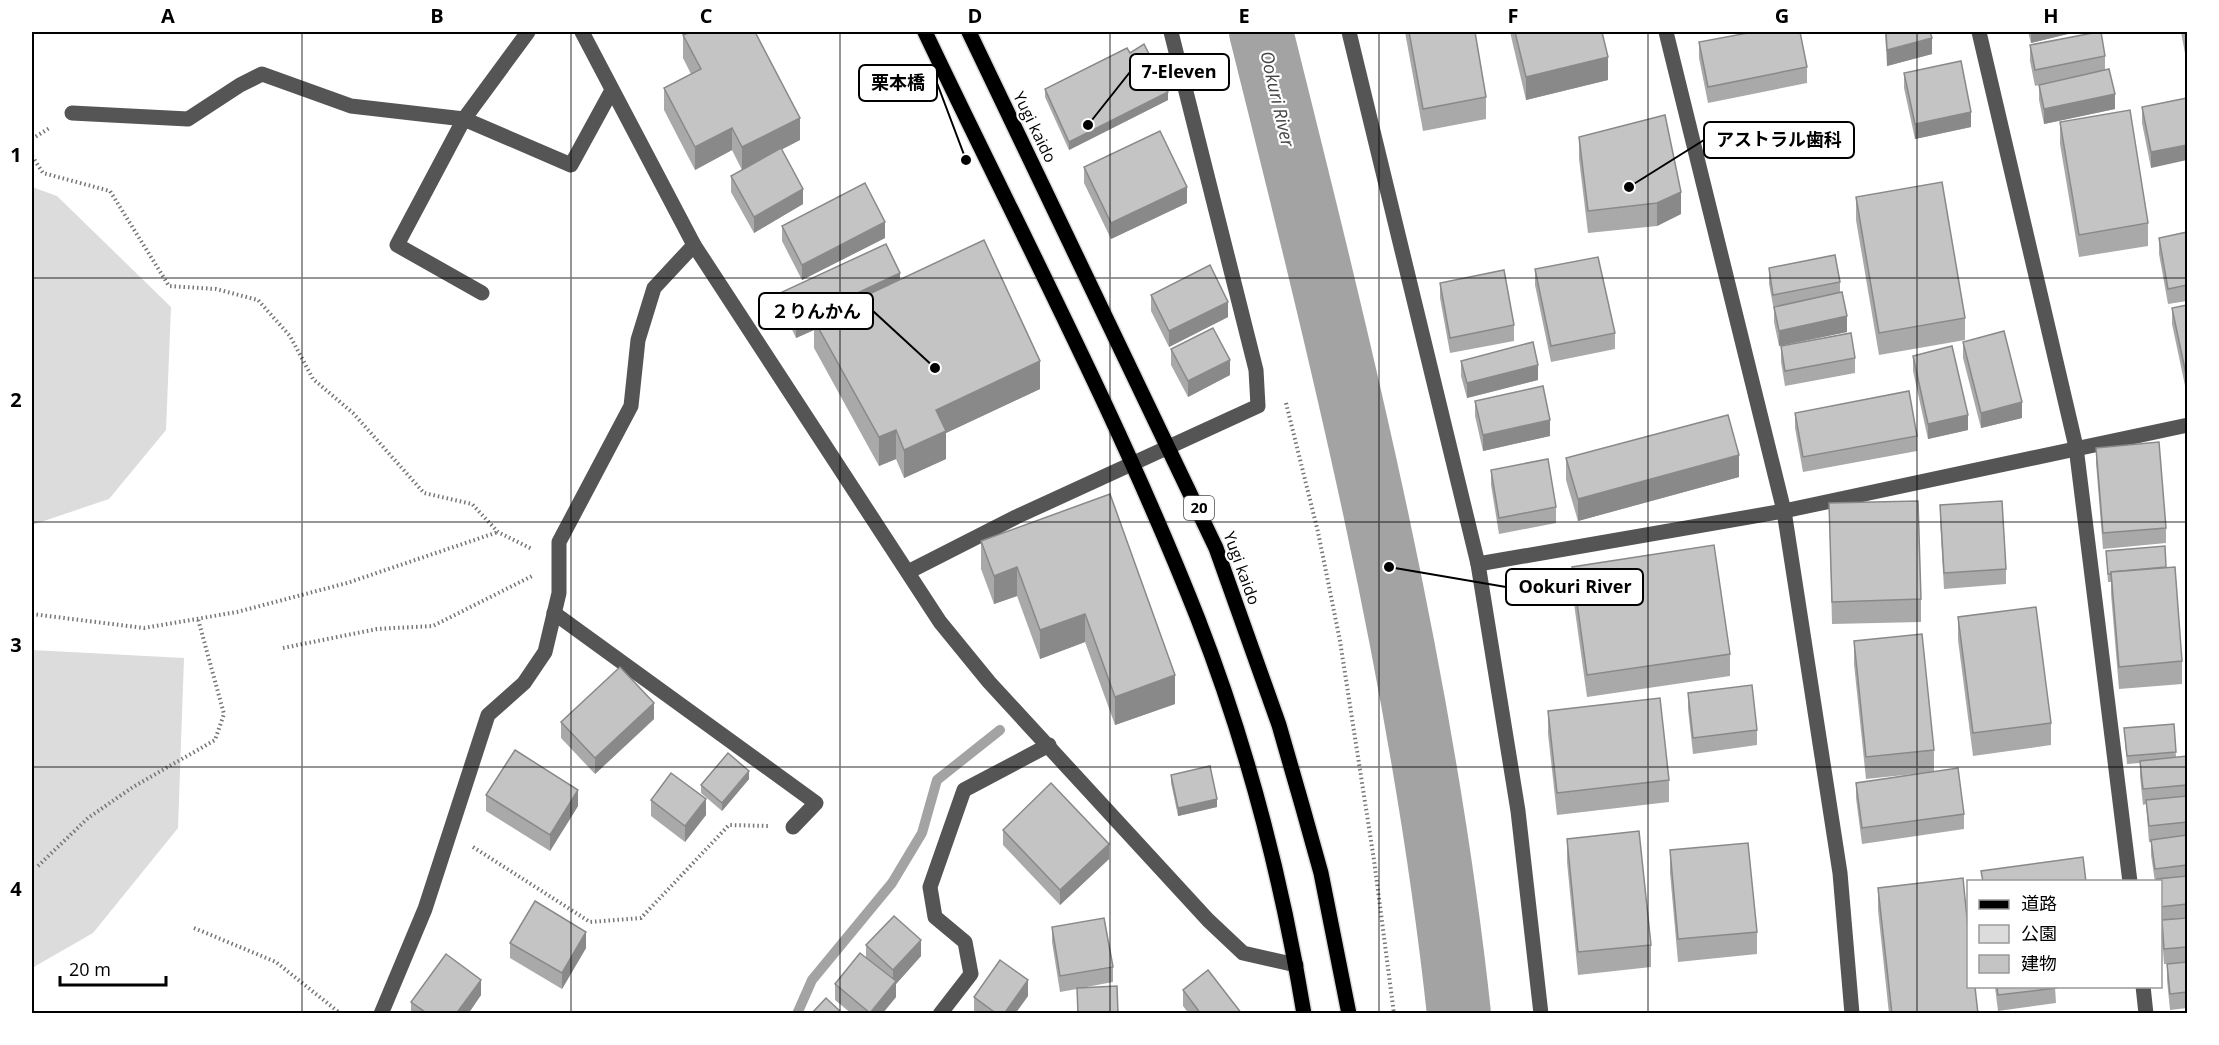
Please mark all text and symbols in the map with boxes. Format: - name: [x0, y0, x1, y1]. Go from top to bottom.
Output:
- text: A: [161, 2, 175, 29]
- text: B: [430, 2, 444, 29]
- text: C: [700, 2, 713, 29]
- text: D: [968, 2, 982, 29]
- text: E: [1238, 2, 1250, 29]
- text: F: [1508, 2, 1518, 29]
- text: G: [1775, 2, 1789, 29]
- text: H: [2043, 2, 2059, 29]
- water label: Ookuri River: [1255, 48, 1301, 150]
- callout: 7-Eleven: [1130, 54, 1229, 90]
- text: 7-Eleven: [1142, 59, 1217, 83]
- callout: 栗本橋: [859, 65, 937, 101]
- text: 栗本橋: [871, 70, 925, 94]
- street label: Yugi kaido: [1008, 88, 1062, 166]
- callout: アストラル歯科: [1704, 122, 1854, 158]
- text: アストラル歯科: [1716, 127, 1842, 151]
- text: 1: [10, 141, 22, 168]
- callout: ２りんかん: [759, 293, 873, 329]
- text: ２りんかん: [771, 299, 861, 323]
- text: 2: [10, 386, 22, 413]
- road number: 20: [1184, 496, 1214, 520]
- street label: Yugi kaido: [1219, 528, 1265, 608]
- callout: Ookuri River: [1506, 569, 1643, 605]
- text: Ookuri River: [1518, 574, 1632, 598]
- text: 3: [10, 631, 22, 658]
- text: 4: [10, 875, 22, 902]
- legend: [1967, 880, 2162, 988]
- text: 道路: [2021, 891, 2057, 915]
- text: 公園: [2021, 921, 2057, 945]
- scale bar: [60, 949, 166, 987]
- text: 建物: [2021, 951, 2057, 975]
- text: 20 m: [69, 957, 111, 981]

